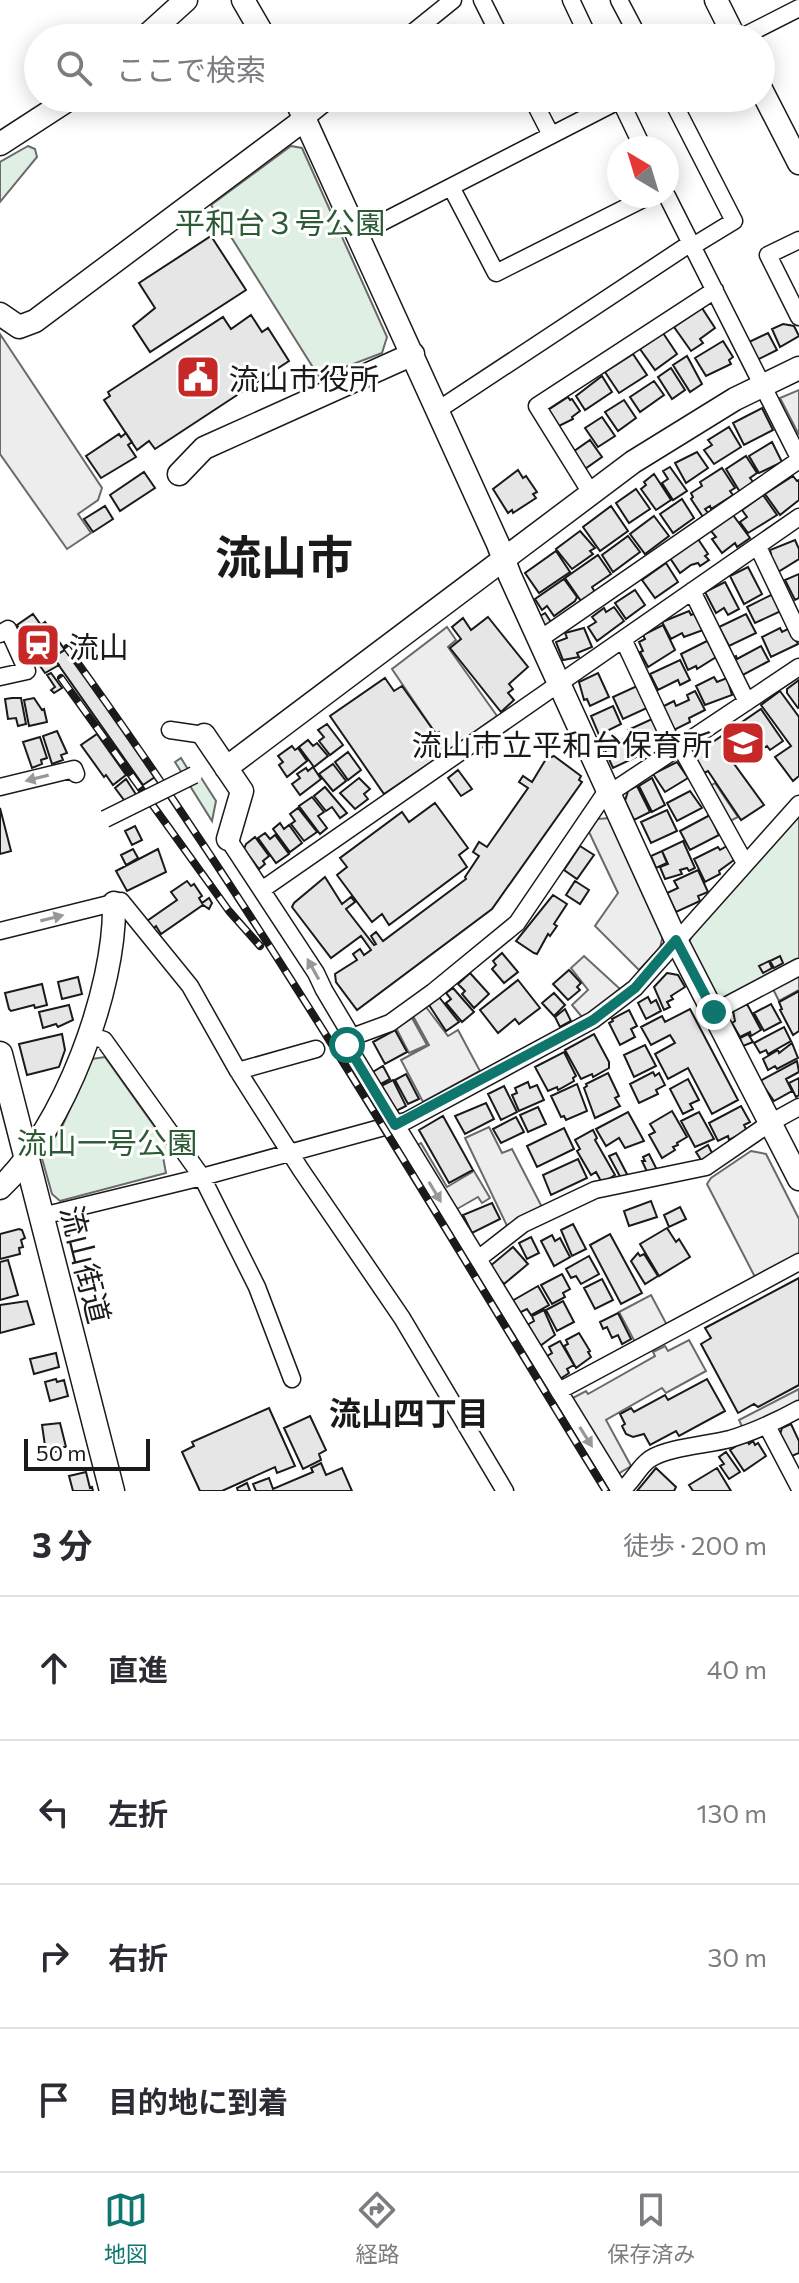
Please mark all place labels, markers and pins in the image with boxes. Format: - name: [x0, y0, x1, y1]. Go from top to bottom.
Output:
- public building icon: 流山市役所: [174, 353, 222, 401]
- place label: 流山市役所: [229, 359, 379, 396]
- station icon: 流山: [14, 621, 62, 669]
- place label: 流山: [69, 627, 129, 664]
- school or university icon: 流山市立平和台保育所: [719, 719, 767, 767]
- place label: 流山市立平和台保育所: [412, 725, 712, 762]

